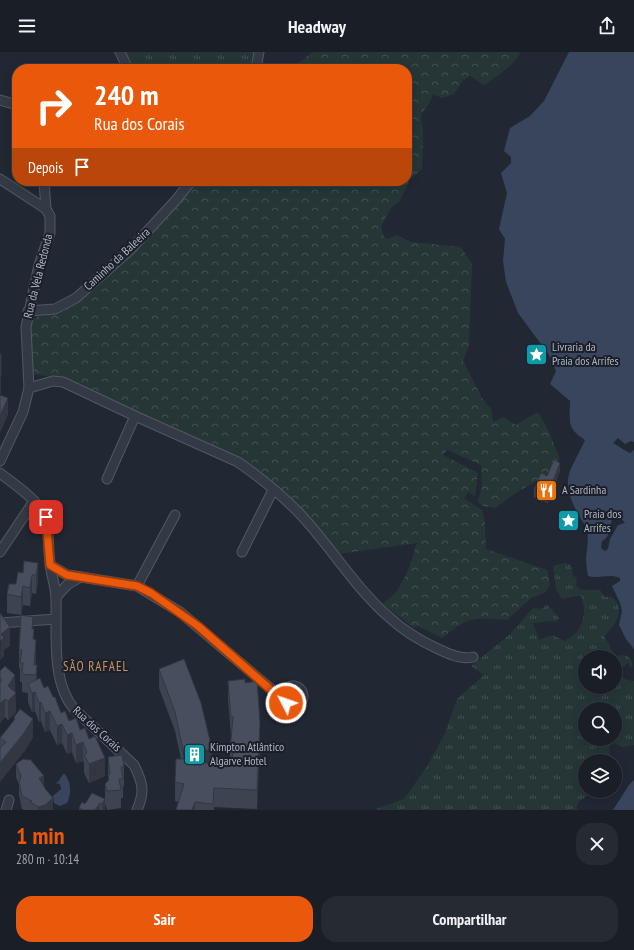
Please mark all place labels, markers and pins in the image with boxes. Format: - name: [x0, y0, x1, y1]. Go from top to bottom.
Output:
- place label: Livraria da Praia dos Arrifes: [552, 339, 619, 368]
- place icon: Livraria da Praia dos Arrifes: [523, 341, 549, 367]
- restaurant icon: A Sardinha: [534, 477, 560, 503]
- place label: A Sardinha: [562, 482, 606, 497]
- pin: [29, 500, 63, 534]
- place label: Praia dos Arrifes: [584, 506, 622, 535]
- place icon: Praia dos Arrifes: [555, 508, 581, 534]
- place label: Kimpton Atlântico Algarve Hotel: [210, 739, 284, 768]
- building icon: Kimpton Atlântico Algarve Hotel: [181, 741, 207, 767]

